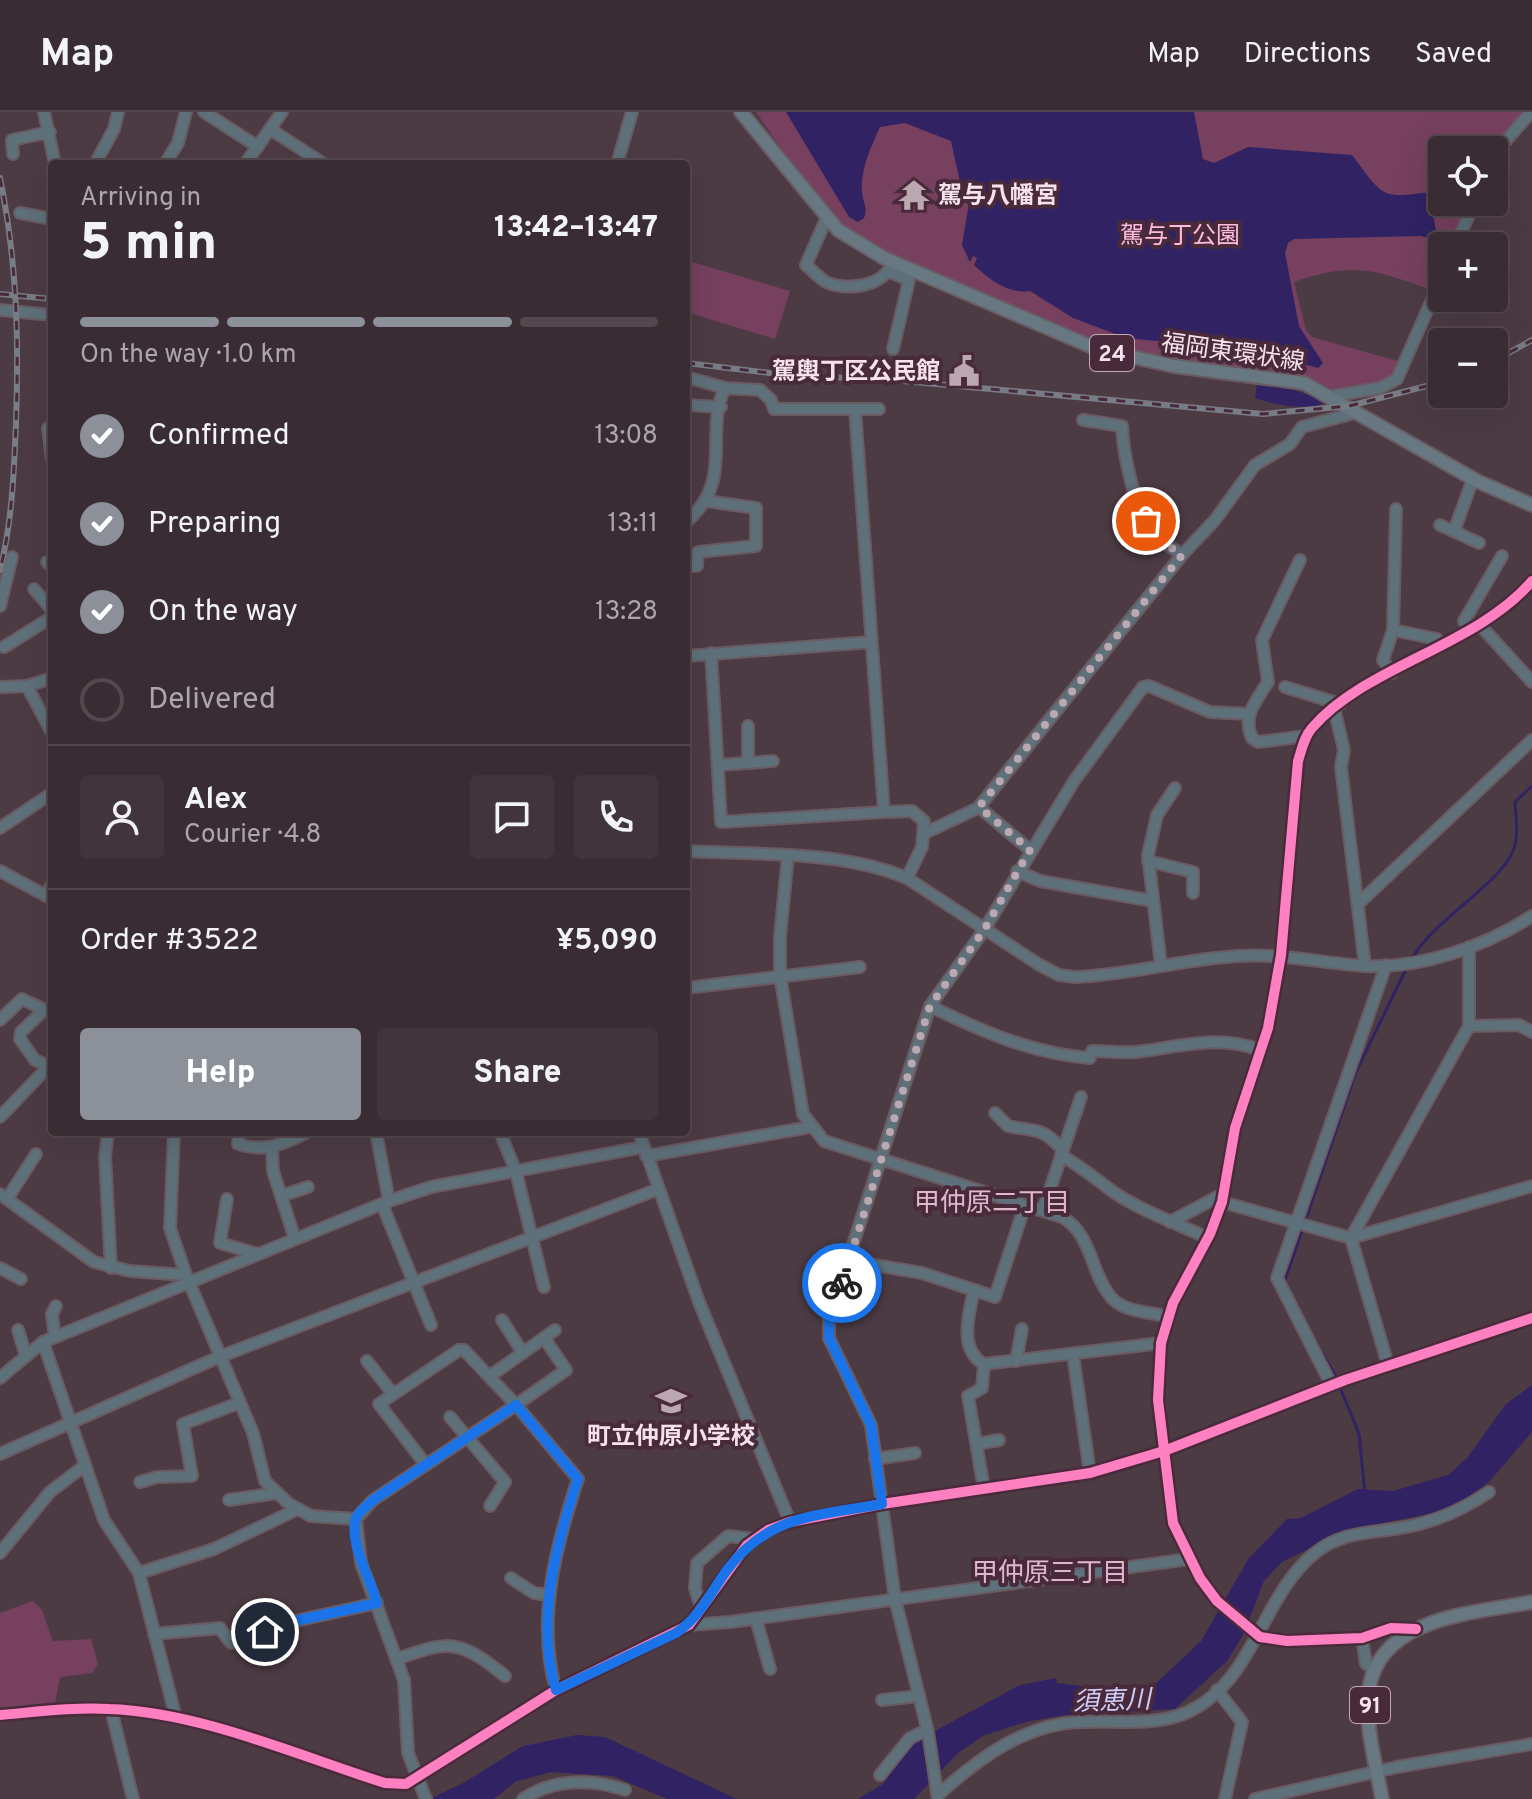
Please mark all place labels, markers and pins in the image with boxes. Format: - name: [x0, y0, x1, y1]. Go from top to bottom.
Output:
- temple icon: 駕与八幡宮: [897, 178, 931, 212]
- place label: 駕与八幡宮: [938, 182, 1058, 212]
- public building icon: 駕輿丁区公民館: [947, 354, 981, 388]
- place label: 駕輿丁区公民館: [772, 358, 940, 388]
- pin: [1112, 487, 1180, 555]
- school or university icon: 町立仲原小学校: [654, 1384, 688, 1418]
- place label: 町立仲原小学校: [587, 1423, 755, 1453]
- pin: [231, 1598, 299, 1666]

